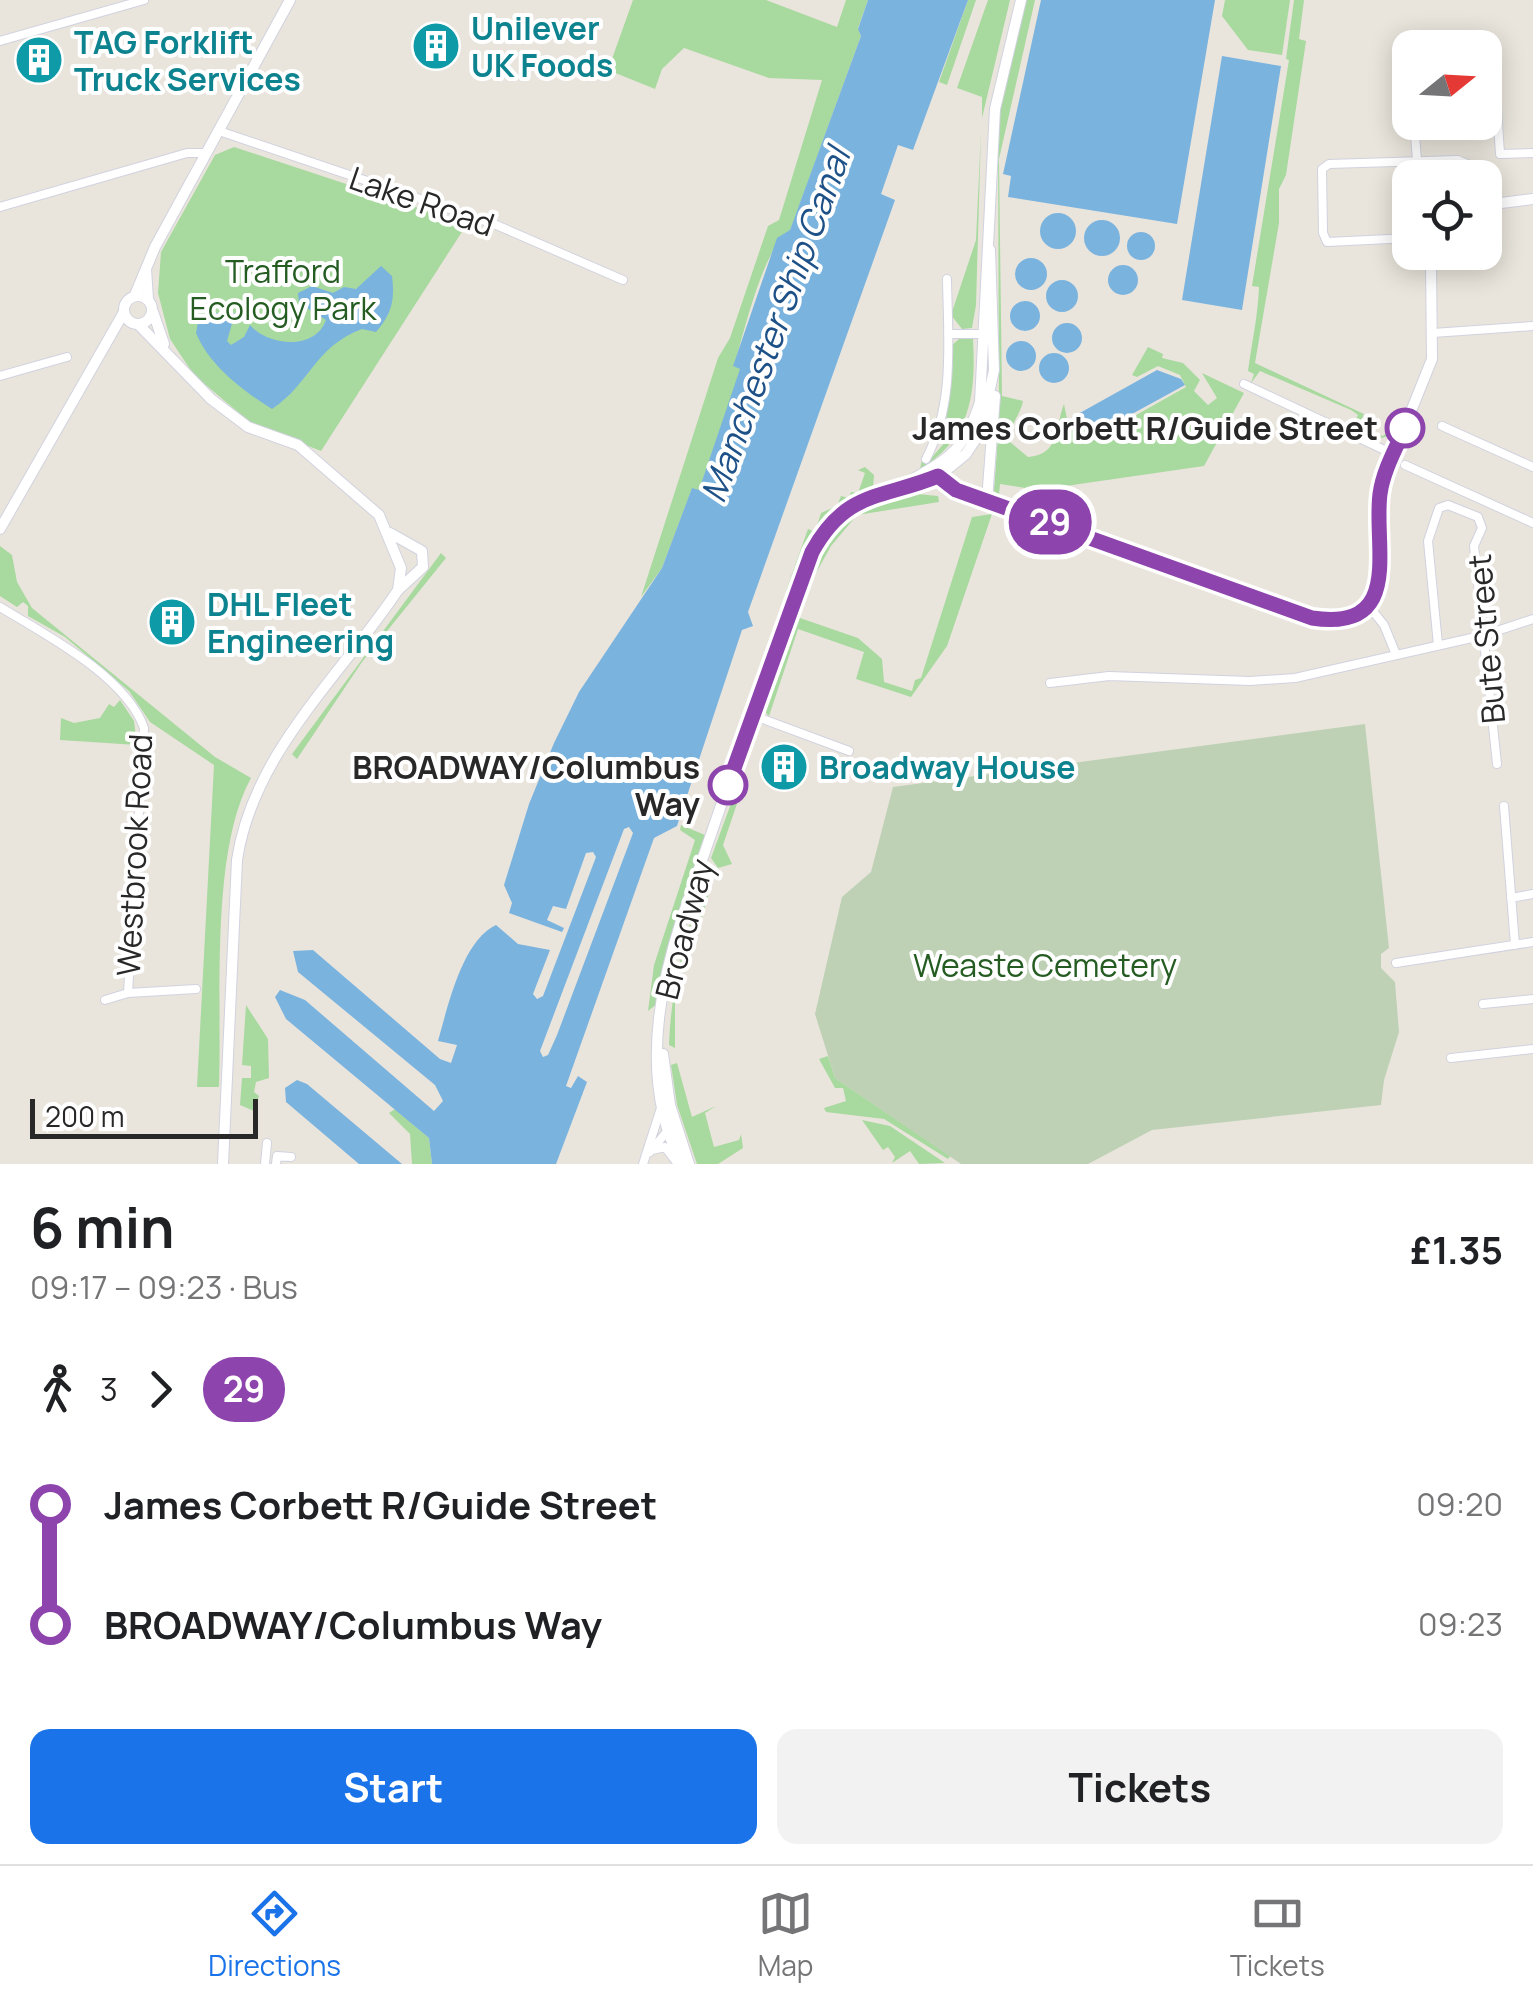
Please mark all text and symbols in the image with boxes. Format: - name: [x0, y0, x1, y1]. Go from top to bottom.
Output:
- place label: Unilever UK Foods: [471, 6, 613, 87]
- place label: TAG Forklift Truck Services: [74, 20, 301, 101]
- building icon: Unilever UK Foods: [410, 20, 462, 72]
- north arrow: [1392, 30, 1502, 140]
- map controls: [1392, 30, 1502, 270]
- building icon: TAG Forklift Truck Services: [13, 34, 65, 86]
- water label: Manchester Ship Canal: [689, 138, 863, 508]
- street label: Lake Road: [344, 156, 500, 246]
- button: locate: [1392, 160, 1502, 270]
- park label: Trafford Ecology Park: [190, 249, 378, 330]
- place label: James Corbett R/Guide Street: [912, 406, 1378, 450]
- marker: James Corbett R/Guide Street: [1386, 409, 1424, 447]
- line badge: 29: [1005, 490, 1095, 554]
- text: 29: [1029, 498, 1071, 546]
- street label: Bute Street: [1457, 552, 1515, 726]
- place label: DHL Fleet Engineering: [207, 582, 394, 663]
- building icon: DHL Fleet Engineering: [146, 596, 198, 648]
- street label: Westbrook Road: [106, 733, 162, 977]
- building icon: Broadway House: [758, 741, 810, 793]
- place label: BROADWAY/Columbus Way: [352, 745, 700, 826]
- place label: Broadway House: [819, 745, 1076, 789]
- marker: BROADWAY/Columbus Way: [709, 766, 747, 804]
- street label: Broadway: [644, 854, 724, 1004]
- park label: Weaste Cemetery: [913, 943, 1177, 987]
- scale bar: [30, 1094, 258, 1138]
- text: 200 m: [45, 1097, 124, 1135]
- text: 6 min: [30, 1189, 174, 1265]
- text: £1.35: [1410, 1223, 1503, 1275]
- text: 09:17 – 09:23 · Bus: [30, 1265, 298, 1309]
- icon: walk: [30, 1362, 85, 1417]
- icon: forward: [133, 1362, 188, 1417]
- text: 29: [223, 1365, 265, 1413]
- text: 3: [100, 1367, 118, 1411]
- text: James Corbett R/Guide Street: [104, 1478, 657, 1530]
- text: 09:20: [1416, 1482, 1503, 1526]
- text: BROADWAY/Columbus Way: [104, 1598, 602, 1650]
- text: 09:23: [1418, 1602, 1503, 1646]
- button: Start: [30, 1729, 757, 1844]
- button: Tickets: [777, 1729, 1503, 1844]
- tab: Directions: [208, 1886, 341, 1984]
- tab: Map: [758, 1886, 813, 1984]
- tab: Tickets: [1230, 1886, 1325, 1984]

